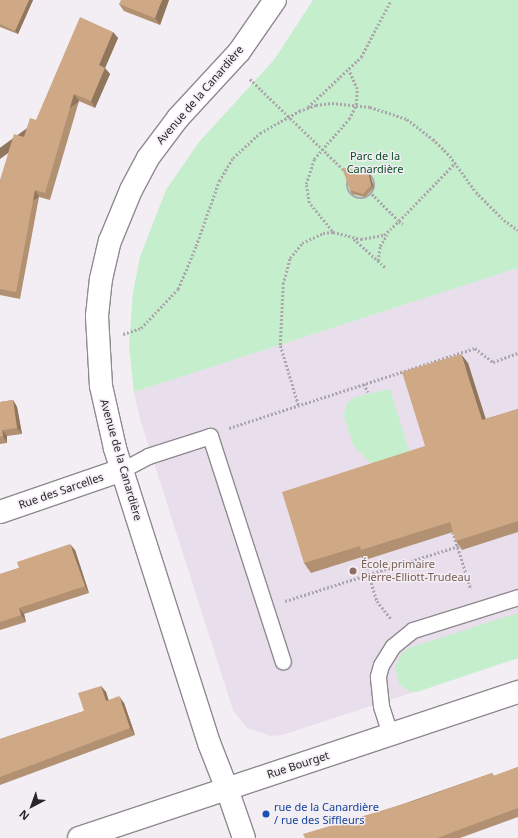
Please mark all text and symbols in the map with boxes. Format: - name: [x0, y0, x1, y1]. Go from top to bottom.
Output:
- street label: Avenue de la Canardière: [154, 43, 246, 147]
- park label: Parc de la Canardière: [347, 150, 403, 176]
- street label: Avenue de la Canardière: [97, 398, 145, 522]
- street label: Rue des Sarcelles: [17, 470, 105, 512]
- place label: École primaire Pierre-Elliott-Trudeau: [361, 558, 470, 584]
- marker: École primaire Pierre-Elliott-Trudeau: [348, 566, 358, 576]
- street label: Rue Bourget: [265, 749, 331, 781]
- north arrow: [12, 786, 52, 826]
- place label: rue de la Canardière / rue des Siffleurs: [274, 801, 379, 827]
- text: N: [16, 807, 32, 824]
- marker: rue de la Canardière / rue des Siffleurs: [261, 809, 271, 819]

